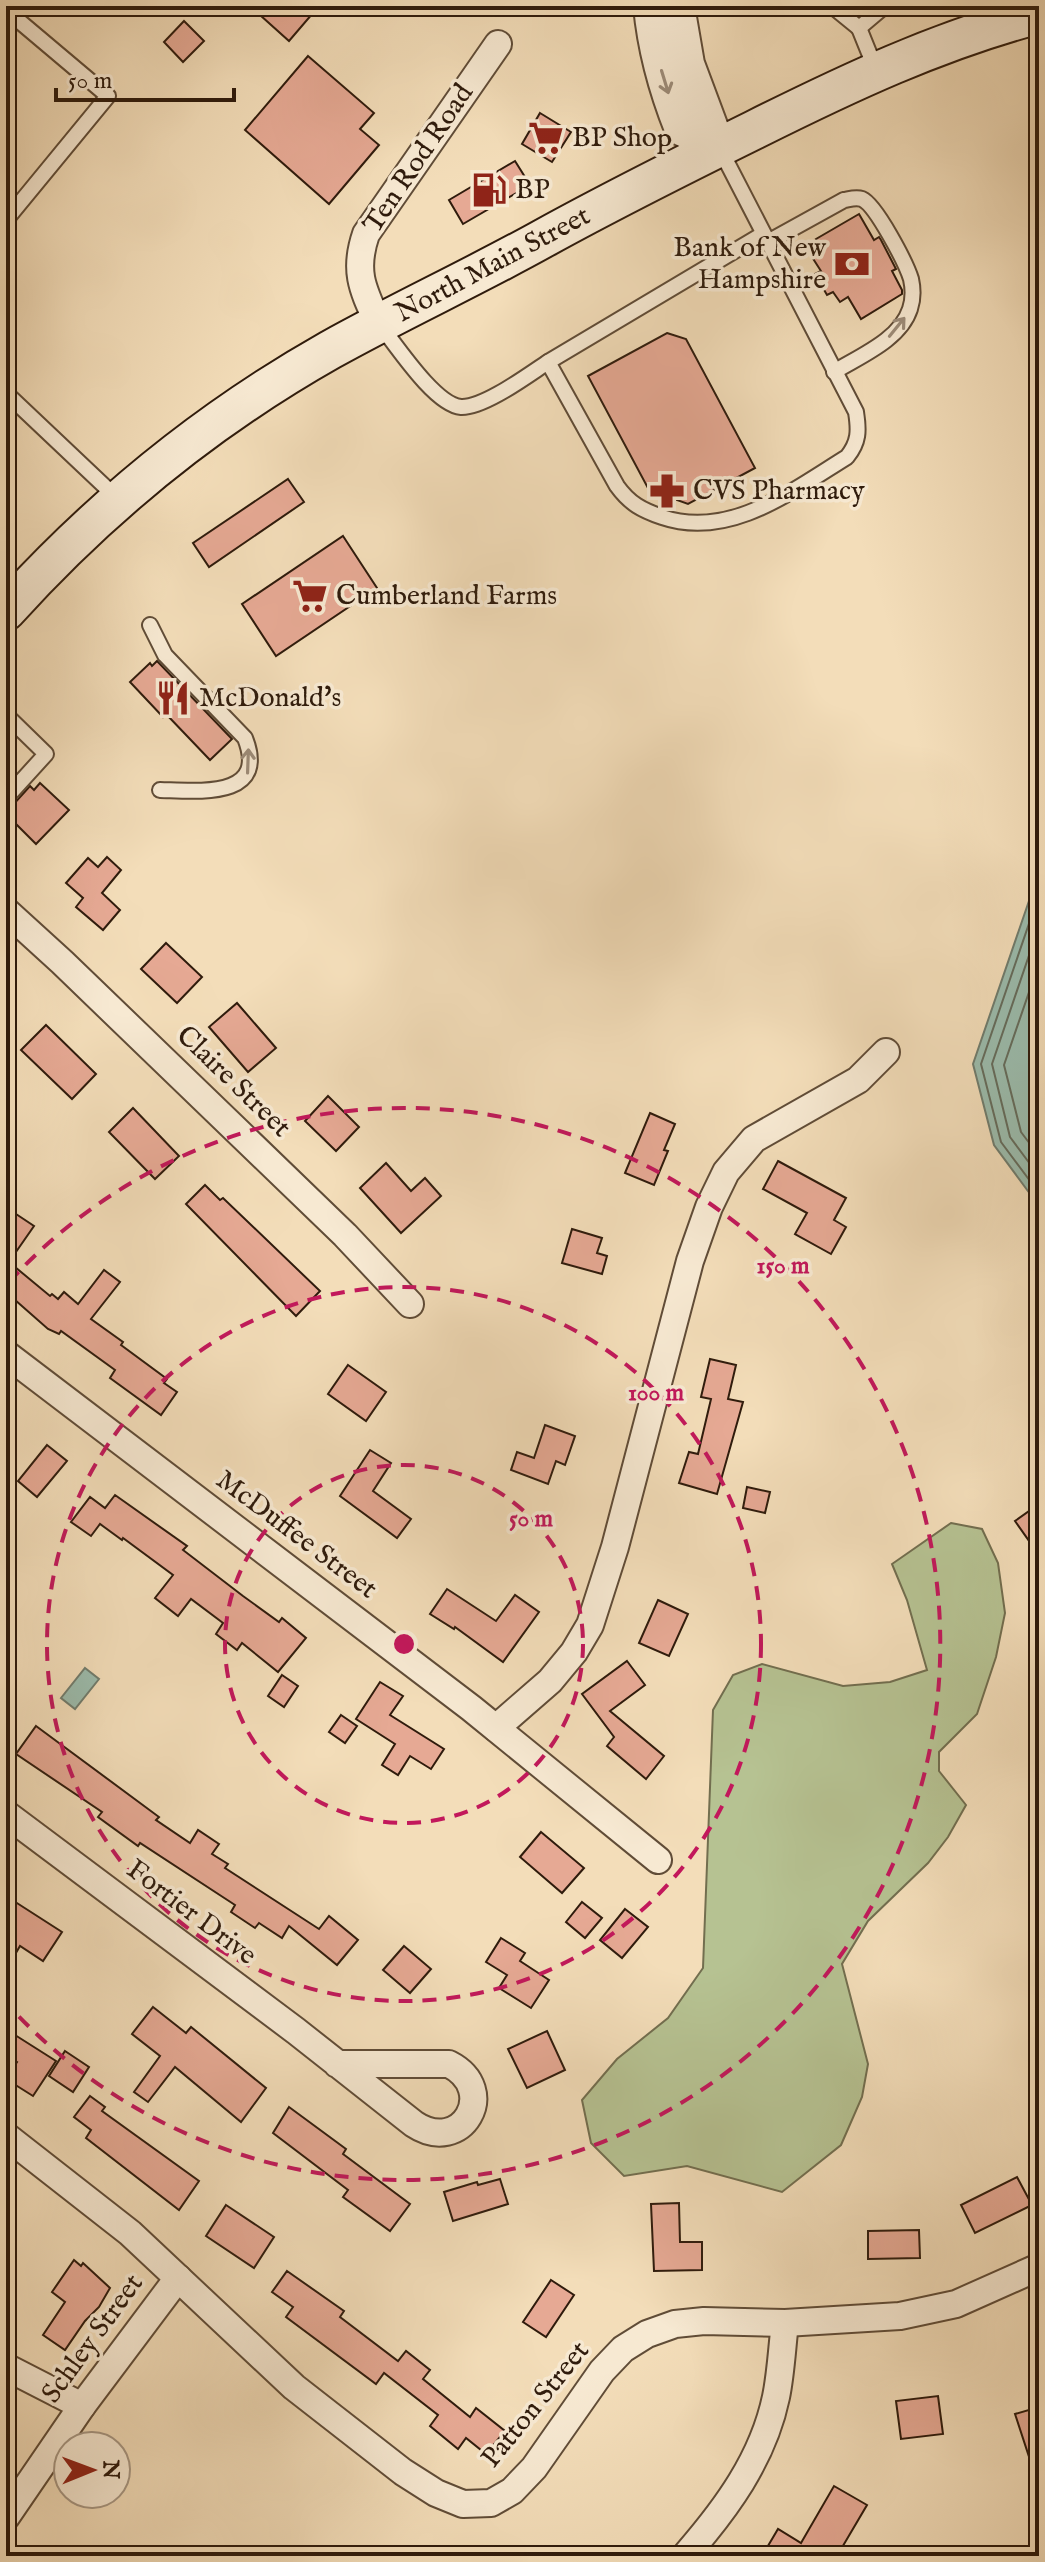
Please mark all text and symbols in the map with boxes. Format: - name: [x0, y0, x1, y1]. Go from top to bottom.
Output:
- scale bar: [56, 52, 234, 102]
- text: 50 m: [68, 66, 112, 97]
- one-way arrow: [658, 70, 673, 95]
- street label: Ten Rod Road: [356, 78, 482, 240]
- supermarket icon: BP Shop: [527, 119, 565, 157]
- place label: BP Shop: [572, 121, 672, 156]
- fuel station icon: BP: [470, 171, 508, 209]
- place label: BP: [515, 173, 550, 208]
- street label: North Main Street: [389, 199, 597, 331]
- place label: Bank of New Hampshire: [673, 231, 827, 298]
- bank icon: Bank of New Hampshire: [833, 245, 871, 283]
- one-way arrow: [889, 317, 906, 338]
- pharmacy icon: CVS Pharmacy: [648, 472, 686, 510]
- place label: CVS Pharmacy: [693, 474, 865, 509]
- supermarket icon: Cumberland Farms: [291, 577, 329, 615]
- place label: Cumberland Farms: [336, 579, 557, 614]
- restaurant icon: McDonald's: [154, 679, 192, 717]
- place label: McDonald's: [199, 681, 341, 716]
- one-way arrow: [241, 748, 256, 774]
- street label: Claire Street: [168, 1019, 298, 1146]
- text: 150 m: [756, 1251, 810, 1282]
- text: 100 m: [628, 1378, 685, 1409]
- street label: McDuffee Street: [208, 1463, 384, 1607]
- text: 50 m: [509, 1504, 554, 1535]
- centre of rings: [390, 1630, 418, 1658]
- street label: Fortier Drive: [119, 1853, 263, 1973]
- street label: Schley Street: [34, 2267, 152, 2410]
- street label: Patton Street: [474, 2334, 598, 2475]
- north arrow: [52, 2430, 132, 2510]
- text: N: [96, 2459, 124, 2479]

